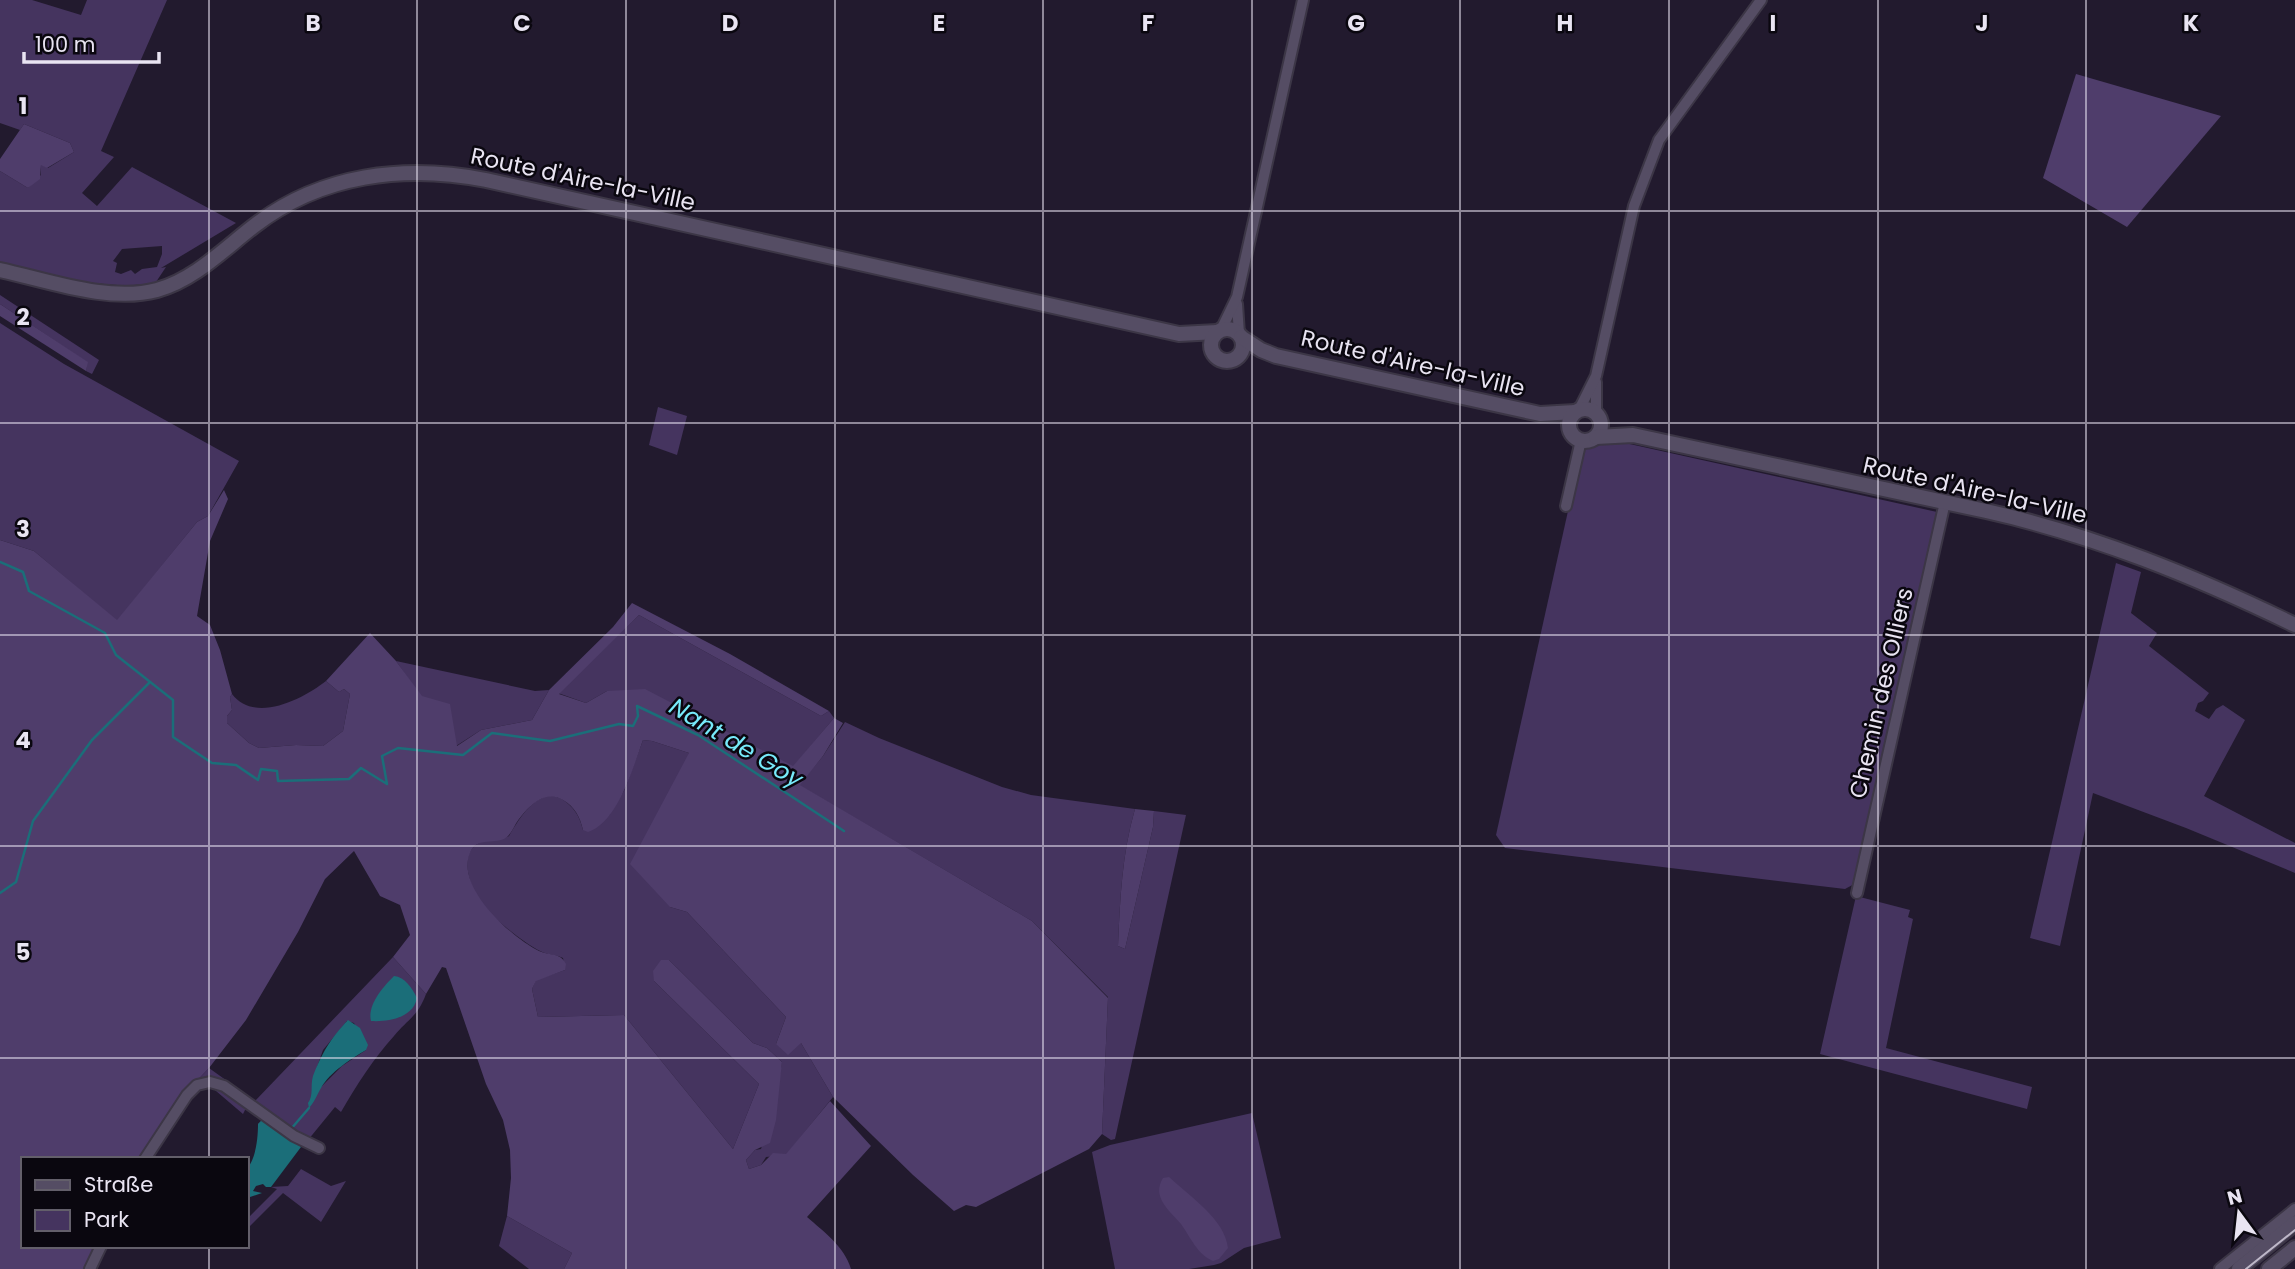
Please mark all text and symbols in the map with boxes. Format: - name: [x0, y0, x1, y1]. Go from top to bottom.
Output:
- text: B: [305, 7, 321, 39]
- text: C: [513, 7, 531, 39]
- text: D: [722, 7, 738, 39]
- text: E: [933, 7, 945, 39]
- text: F: [1142, 7, 1154, 39]
- text: G: [1347, 7, 1365, 39]
- text: H: [1557, 7, 1573, 39]
- text: I: [1770, 7, 1776, 39]
- text: J: [1975, 7, 1989, 39]
- text: K: [2183, 7, 2199, 39]
- scale bar: [24, 21, 159, 65]
- text: 100 m: [35, 30, 95, 59]
- text: 1: [19, 90, 27, 122]
- street label: Route d'Aire-la-Ville: [468, 140, 698, 218]
- text: 2: [16, 301, 30, 333]
- street label: Route d'Aire-la-Ville: [1298, 322, 1528, 404]
- street label: Route d'Aire-la-Ville: [1860, 449, 2090, 531]
- text: 3: [16, 513, 30, 545]
- street label: Chemin des Olliers: [1841, 585, 1921, 801]
- water label: Nant de Goy: [663, 690, 810, 796]
- text: 4: [15, 724, 31, 756]
- text: 5: [16, 936, 30, 968]
- legend: [21, 1157, 248, 1248]
- text: Straße: [84, 1170, 153, 1199]
- north arrow: [2204, 1178, 2274, 1248]
- text: N: [2224, 1182, 2245, 1212]
- text: Park: [84, 1205, 129, 1234]

